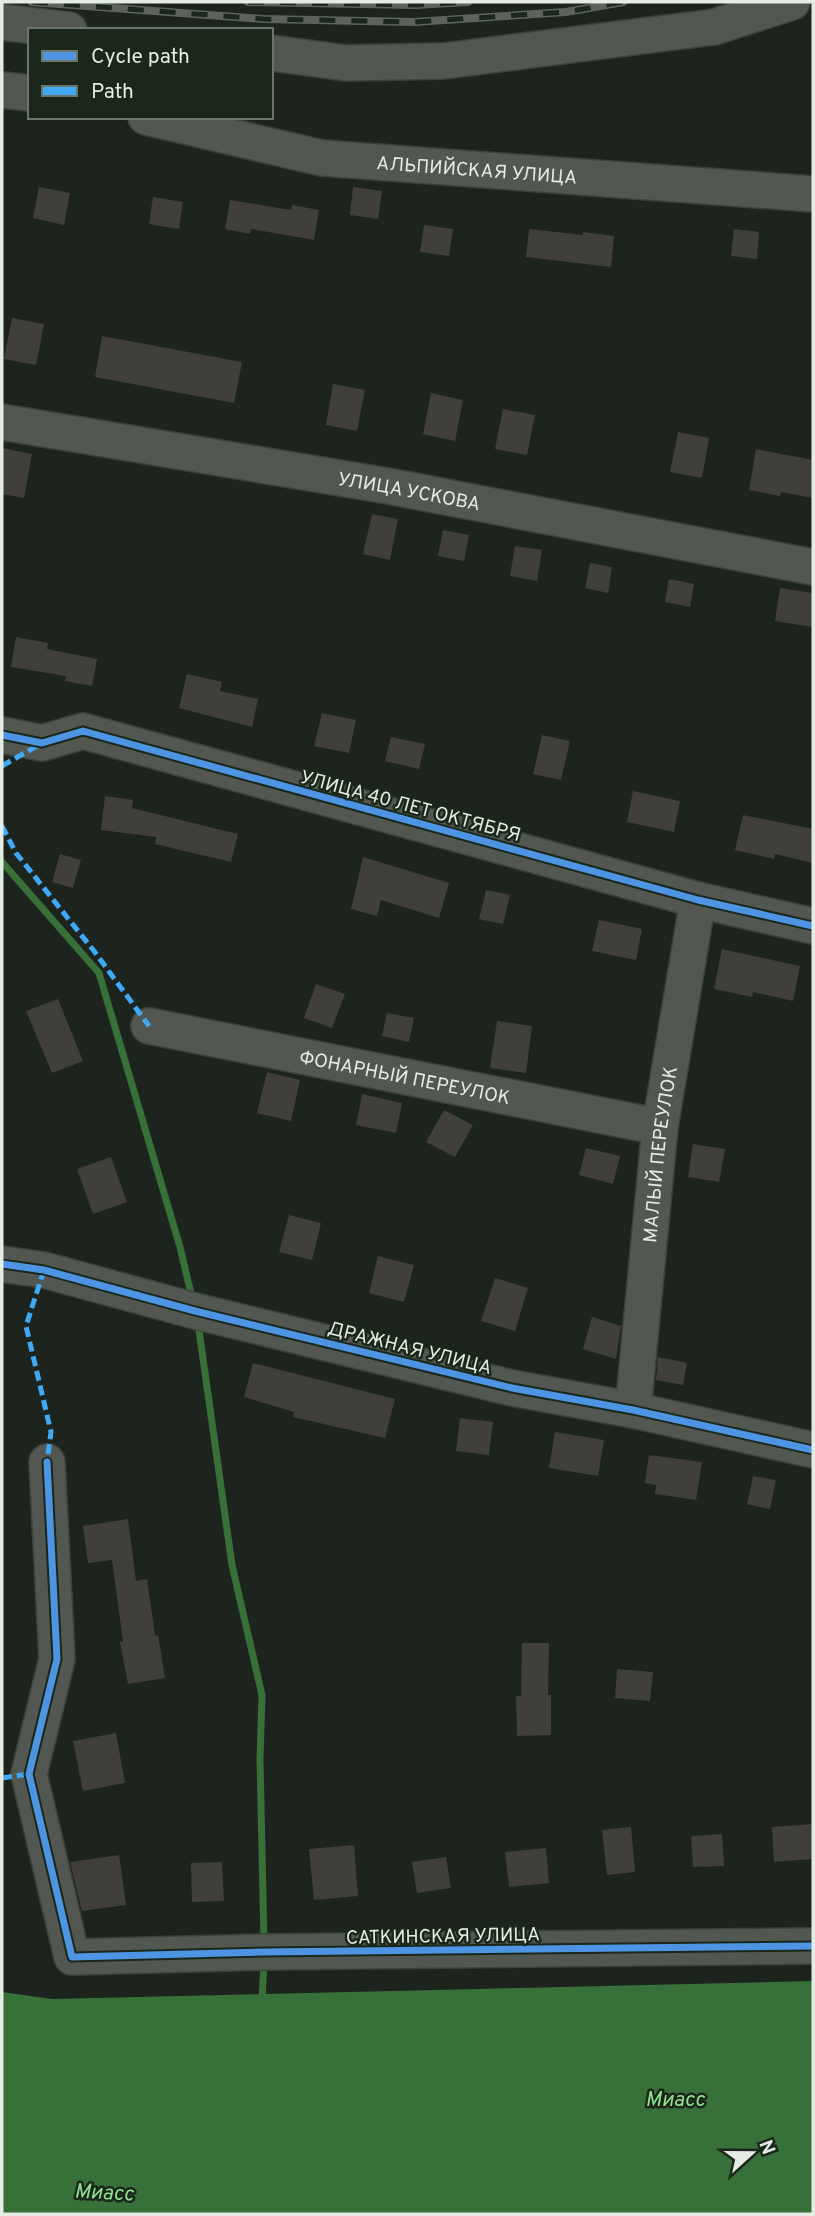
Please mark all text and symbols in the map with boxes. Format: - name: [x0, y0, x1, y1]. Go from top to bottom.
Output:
- legend: [28, 28, 273, 119]
- text: Cycle path: [91, 44, 190, 71]
- text: Path: [91, 79, 134, 106]
- street label: АЛЬПИЙСКАЯ УЛИЦА: [376, 152, 578, 191]
- street label: УЛИЦА УСКОВА: [336, 468, 482, 517]
- street label: УЛИЦА 40 ЛЕТ ОКТЯБРЯ: [298, 766, 523, 848]
- street label: ФОНАРНЫЙ ПЕРЕУЛОК: [297, 1046, 512, 1111]
- street label: МАЛЫЙ ПЕРЕУЛОК: [639, 1065, 684, 1244]
- street label: ДРАЖНАЯ УЛИЦА: [325, 1317, 494, 1381]
- street label: САТКИНСКАЯ УЛИЦА: [346, 1923, 540, 1951]
- water label: Миасс: [645, 2087, 706, 2114]
- north arrow: [717, 2118, 787, 2188]
- text: N: [752, 2137, 780, 2158]
- water label: Миасс: [74, 2178, 135, 2209]

